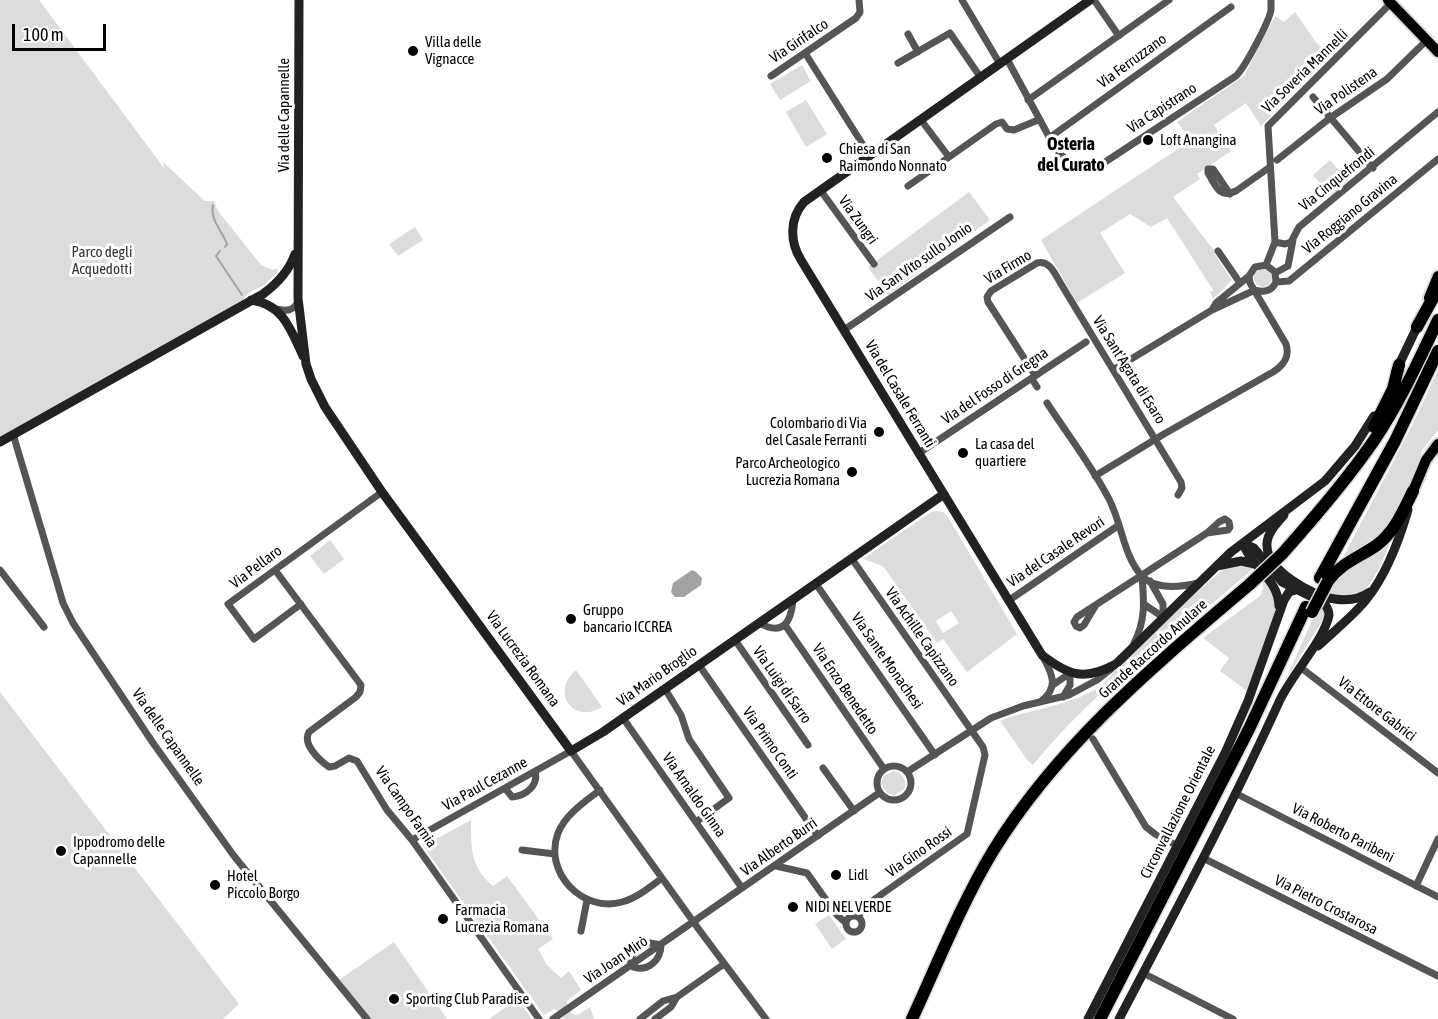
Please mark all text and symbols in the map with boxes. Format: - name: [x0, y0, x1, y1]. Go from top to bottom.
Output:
- scale bar: [15, 12, 110, 50]
- street label: Via Girifalco: [766, 15, 832, 67]
- text: 100 m: [23, 24, 64, 45]
- street label: Via Soveria Mannelli: [1258, 25, 1352, 117]
- street label: Via Ferruzzano: [1094, 30, 1170, 92]
- place label: Villa delle Vignacce: [425, 33, 481, 68]
- marker: Villa delle Vignacce: [406, 44, 420, 58]
- street label: Via delle Capannelle: [275, 58, 293, 172]
- street label: Via Polistena: [1311, 63, 1381, 119]
- street label: Via Capistrano: [1124, 79, 1200, 137]
- place label: Loft Anangina: [1160, 131, 1236, 149]
- district label: Osteria del Curato: [1037, 133, 1105, 176]
- marker: Loft Anangina: [1141, 133, 1155, 147]
- place label: Chiesa di San Raimondo Nonnato: [839, 140, 947, 175]
- street label: Via Cinquefrondi: [1296, 143, 1378, 215]
- marker: Chiesa di San Raimondo Nonnato: [820, 151, 834, 165]
- street label: Via Roggiano Gravina: [1299, 170, 1401, 258]
- street label: Via Zungri: [834, 192, 882, 248]
- street label: Via San Vito sullo Jonio: [862, 219, 976, 305]
- park label: Parco degli Acquedotti: [72, 243, 132, 278]
- street label: Via Firmo: [981, 246, 1035, 288]
- street label: Via Sant'Agata di Esaro: [1089, 313, 1169, 427]
- street label: Via del Casale Ferranti: [861, 337, 939, 451]
- street label: Via del Fosso di Gregna: [938, 344, 1052, 428]
- place label: Colombario di Via del Casale Ferranti: [765, 414, 867, 449]
- marker: Colombario di Via del Casale Ferranti: [872, 425, 886, 439]
- place label: La casa del quartiere: [975, 435, 1035, 470]
- marker: La casa del quartiere: [956, 446, 970, 460]
- place label: Parco Archeologico Lucrezia Romana: [735, 454, 840, 489]
- marker: Parco Archeologico Lucrezia Romana: [845, 465, 859, 479]
- street label: Via del Casale Revori: [1004, 513, 1108, 591]
- street label: Via Pellaro: [227, 542, 285, 592]
- street label: Via Achille Capizzano: [881, 584, 963, 690]
- street label: Grande Raccordo Anulare: [1095, 596, 1211, 702]
- place label: Gruppo bancario ICCREA: [583, 601, 672, 636]
- street label: Via Lucrezia Romana: [482, 608, 564, 710]
- street label: Via Sante Monachesi: [847, 609, 927, 713]
- marker: Gruppo bancario ICCREA: [564, 612, 578, 626]
- street label: Via Enzo Benedetto: [808, 640, 882, 738]
- street label: Via Mario Broglio: [614, 642, 700, 710]
- street label: Via Luigi di Sarro: [749, 643, 815, 727]
- street label: Via Ettore Gabrici: [1334, 673, 1420, 745]
- street label: Via delle Capannelle: [128, 685, 208, 789]
- street label: Via Primo Conti: [739, 704, 801, 782]
- street label: Circonvallazione Orientale: [1137, 742, 1219, 882]
- street label: Via Arnaldo Ginna: [658, 749, 730, 841]
- street label: Via Paul Cezanne: [439, 753, 531, 815]
- street label: Via Campo Farnia: [371, 763, 441, 851]
- street label: Via Roberto Paribeni: [1289, 799, 1397, 867]
- street label: Via Alberto Burri: [737, 814, 821, 880]
- street label: Via Gino Rossi: [883, 823, 955, 881]
- place label: Ippodromo delle Capannelle: [73, 833, 165, 868]
- marker: Ippodromo delle Capannelle: [54, 844, 68, 858]
- place label: Lidl: [848, 866, 868, 884]
- place label: Hotel Piccolo Borgo: [227, 867, 300, 902]
- marker: Lidl: [829, 868, 843, 882]
- street label: Via Pietro Crostarosa: [1271, 871, 1381, 939]
- marker: Hotel Piccolo Borgo: [208, 878, 222, 892]
- place label: NIDI NEL VERDE: [805, 898, 891, 916]
- marker: NIDI NEL VERDE: [786, 900, 800, 914]
- place label: Farmacia Lucrezia Romana: [455, 901, 549, 936]
- marker: Farmacia Lucrezia Romana: [436, 912, 450, 926]
- street label: Via Joan Mirò: [581, 932, 651, 988]
- place label: Sporting Club Paradise: [406, 990, 529, 1008]
- marker: Sporting Club Paradise: [387, 992, 401, 1006]

